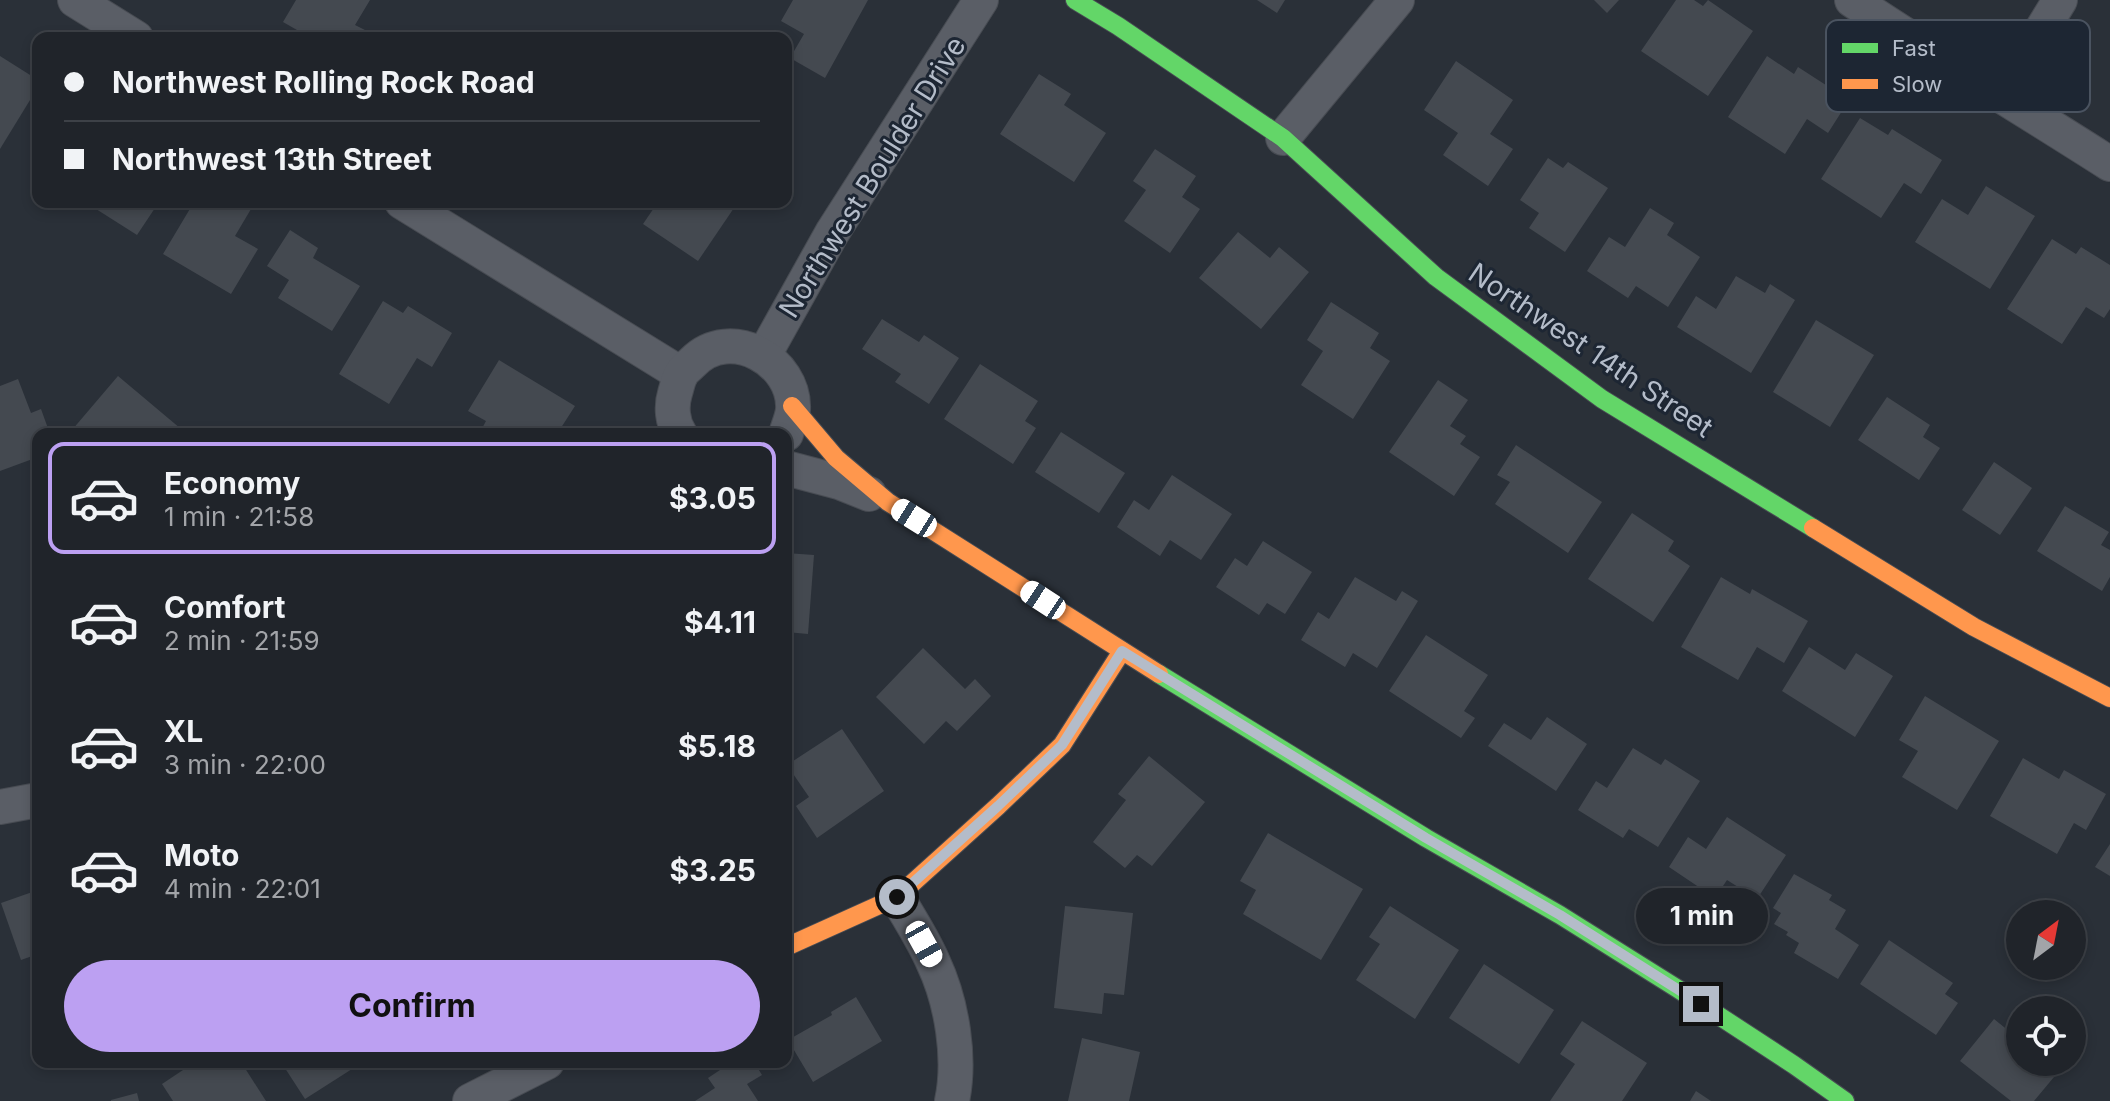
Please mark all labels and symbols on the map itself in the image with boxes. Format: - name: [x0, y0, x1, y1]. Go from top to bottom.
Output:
- legend: [1826, 20, 2090, 112]
- street label: Northwest Boulder Drive: [771, 30, 973, 324]
- text: Fast: [1892, 35, 1936, 61]
- text: Slow: [1892, 71, 1942, 97]
- street label: Northwest 14th Street: [1462, 256, 1720, 444]
- car: [887, 495, 941, 541]
- car: [1016, 577, 1070, 623]
- route start: [879, 879, 915, 915]
- callout: 1 min: [1635, 888, 1767, 944]
- north arrow: [2006, 900, 2086, 980]
- car: [902, 917, 946, 971]
- route end: [1683, 986, 1719, 1022]

